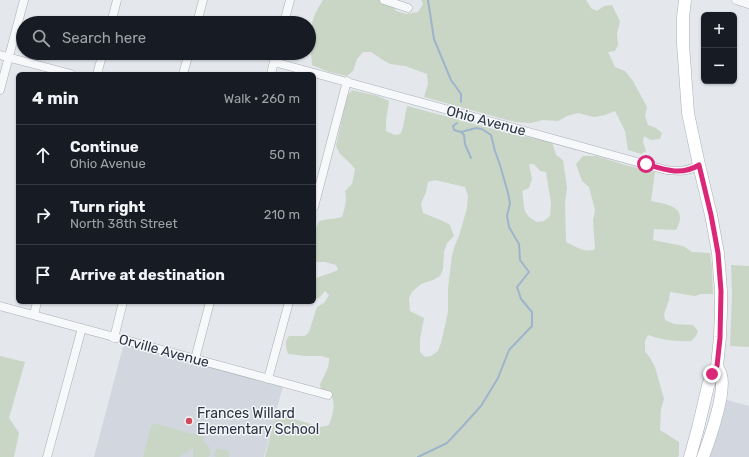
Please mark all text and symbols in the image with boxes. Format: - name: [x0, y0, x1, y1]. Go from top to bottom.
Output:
- map controls: [701, 12, 737, 84]
- button: +: [701, 12, 737, 48]
- search box: [16, 16, 316, 60]
- icon: search: [30, 27, 52, 49]
- text: Search here: [62, 29, 146, 47]
- button: −: [701, 48, 737, 84]
- text: 4 min: [32, 88, 79, 108]
- text: Walk · 260 m: [224, 91, 300, 106]
- street label: Ohio Avenue: [444, 102, 528, 140]
- text: Continue: [70, 138, 139, 156]
- icon: ahead: [32, 144, 54, 166]
- text: 50 m: [269, 147, 300, 162]
- route start: [637, 155, 655, 173]
- text: Ohio Avenue: [70, 156, 146, 171]
- text: Turn right: [70, 198, 145, 216]
- icon: right: [32, 204, 54, 226]
- text: 210 m: [264, 207, 300, 222]
- text: North 38th Street: [70, 216, 177, 231]
- icon: arrive: [32, 264, 54, 286]
- text: Arrive at destination: [70, 266, 225, 284]
- street label: Orville Avenue: [117, 331, 211, 371]
- route end: [703, 365, 721, 383]
- place label: Frances Willard Elementary School: [197, 405, 319, 438]
- marker: Frances Willard Elementary School: [184, 416, 194, 426]

